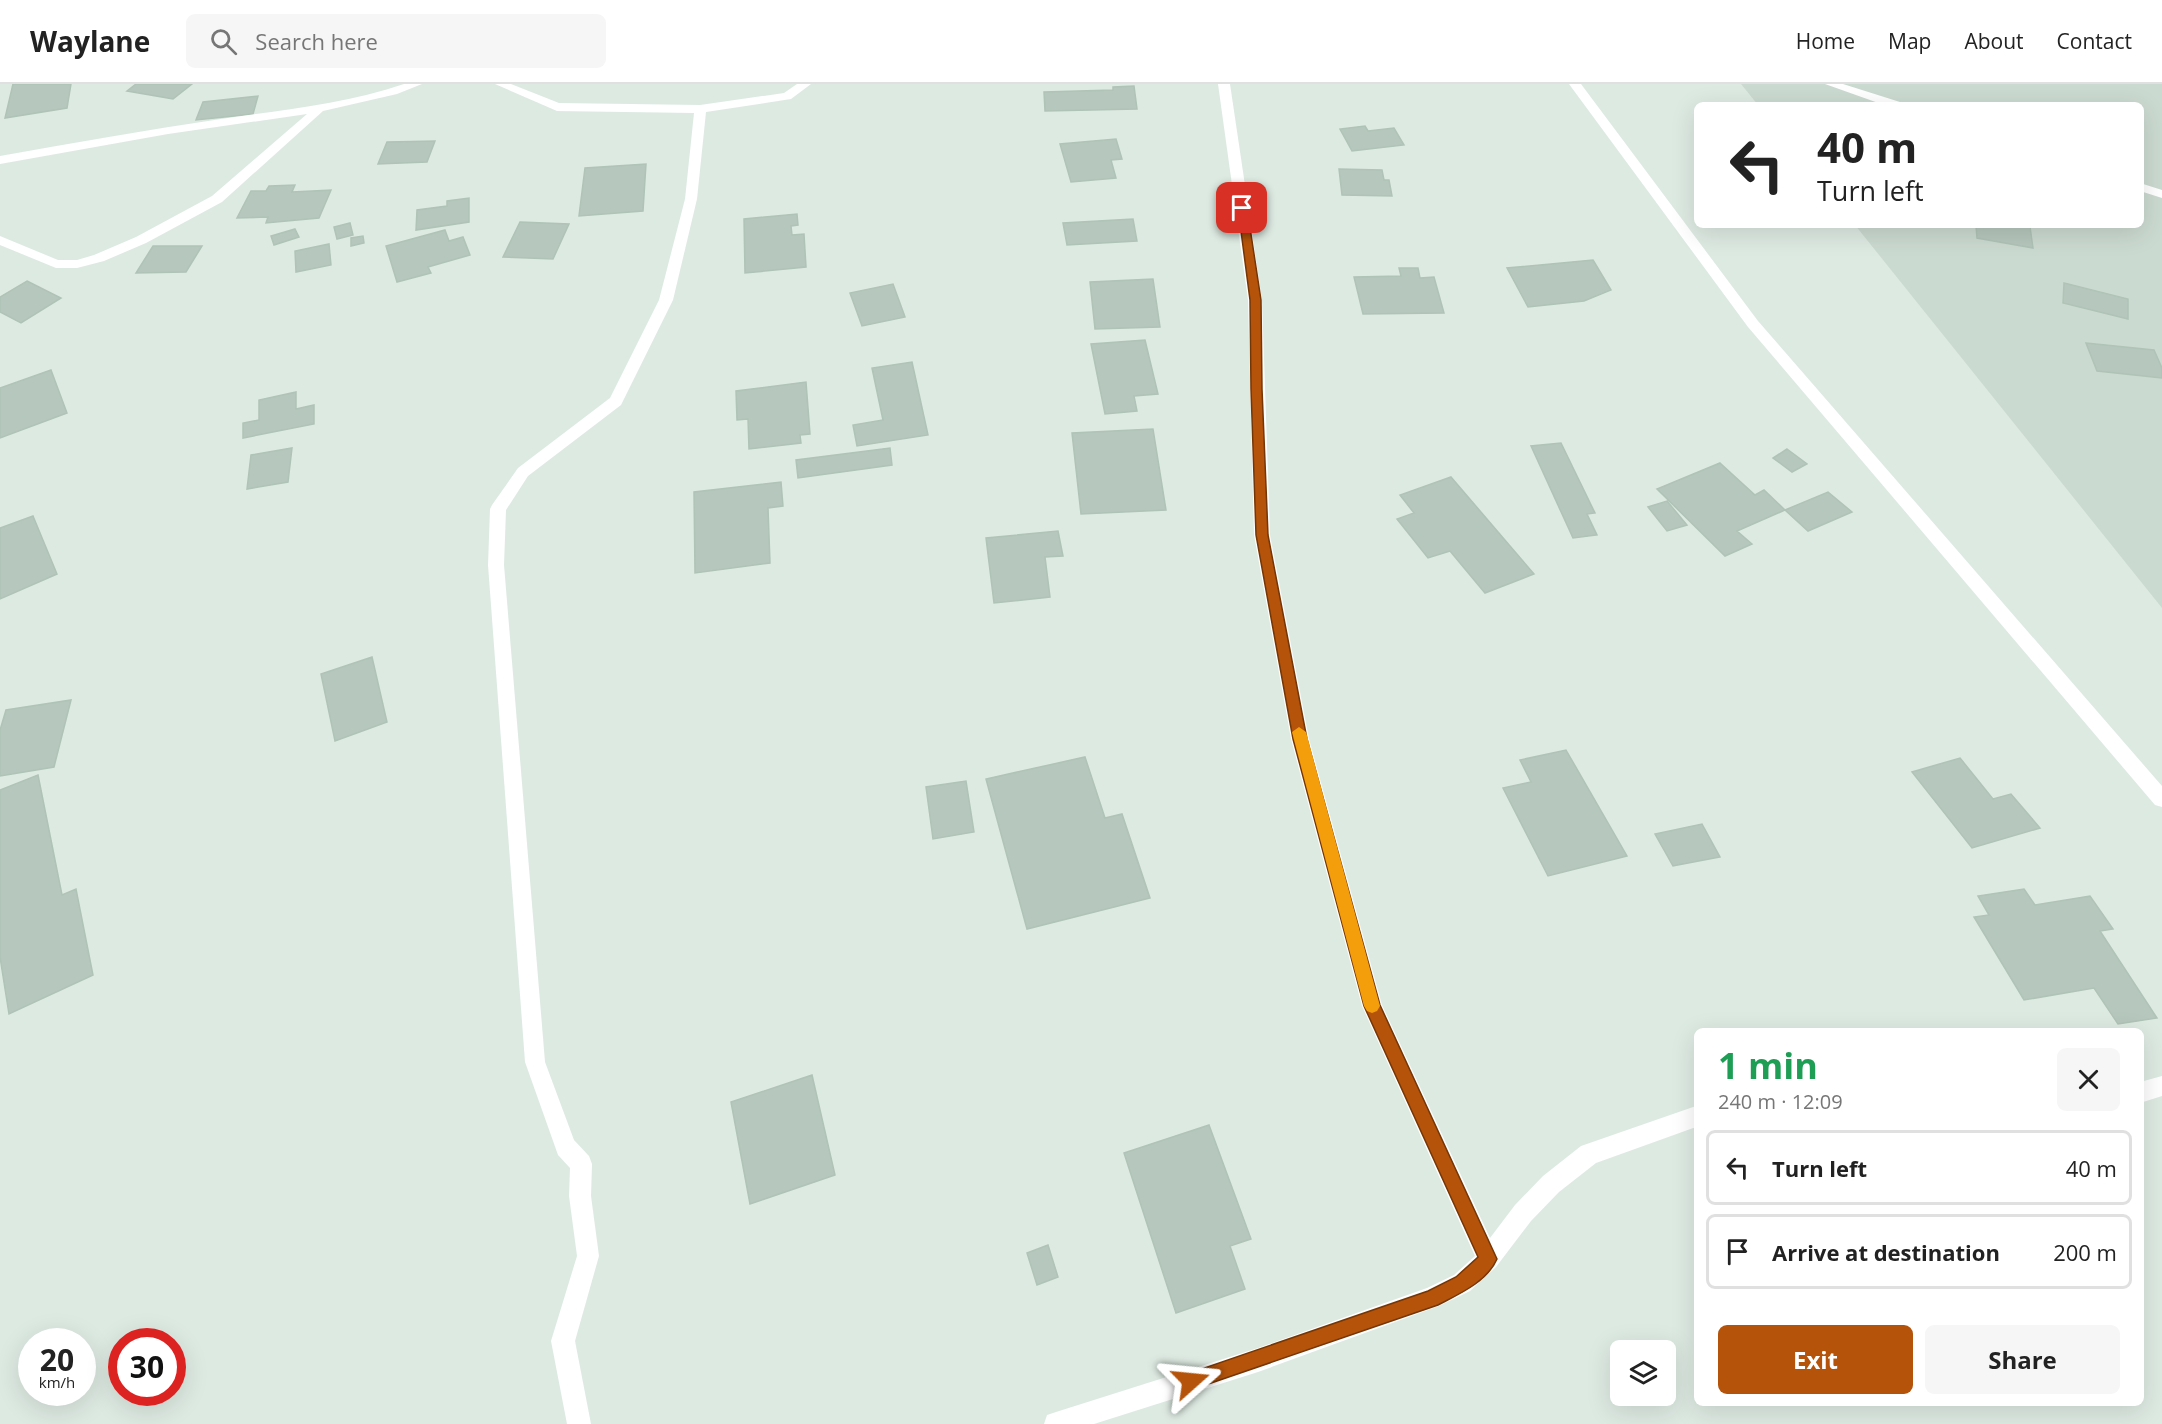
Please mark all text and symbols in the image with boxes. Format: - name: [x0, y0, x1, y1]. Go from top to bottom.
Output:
- search box: [186, 14, 606, 68]
- text: Waylane: [30, 22, 150, 60]
- icon: search: [207, 25, 240, 58]
- text: Search here: [255, 26, 378, 56]
- text: Home: [1796, 27, 1855, 55]
- text: Map: [1888, 27, 1931, 55]
- text: About: [1964, 27, 2024, 55]
- text: Contact: [2057, 27, 2132, 55]
- text: 40 m: [1817, 118, 1917, 175]
- icon: left: [1718, 126, 1796, 204]
- text: Turn left: [1817, 172, 1924, 209]
- pin: [1216, 182, 1267, 233]
- icon: arrive: [1225, 191, 1258, 224]
- text: 1 min: [1718, 1041, 1818, 1090]
- button: close: [2057, 1048, 2120, 1111]
- text: 240 m · 12:09: [1718, 1088, 1843, 1115]
- icon: left: [1721, 1151, 1754, 1184]
- text: Turn left: [1772, 1153, 1867, 1183]
- text: 40 m: [2066, 1153, 2117, 1183]
- icon: arrive: [1721, 1235, 1754, 1268]
- text: Arrive at destination: [1772, 1237, 2000, 1267]
- text: 200 m: [2053, 1237, 2117, 1267]
- button: Exit: [1718, 1325, 1913, 1394]
- button: Share: [1925, 1325, 2120, 1394]
- speed limit sign: 30: [108, 1328, 186, 1406]
- text: 20: [40, 1339, 74, 1380]
- map controls: [1610, 1340, 1676, 1406]
- button: layers: [1610, 1340, 1676, 1406]
- position arrow: [1159, 1349, 1223, 1413]
- text: km/h: [39, 1372, 75, 1392]

